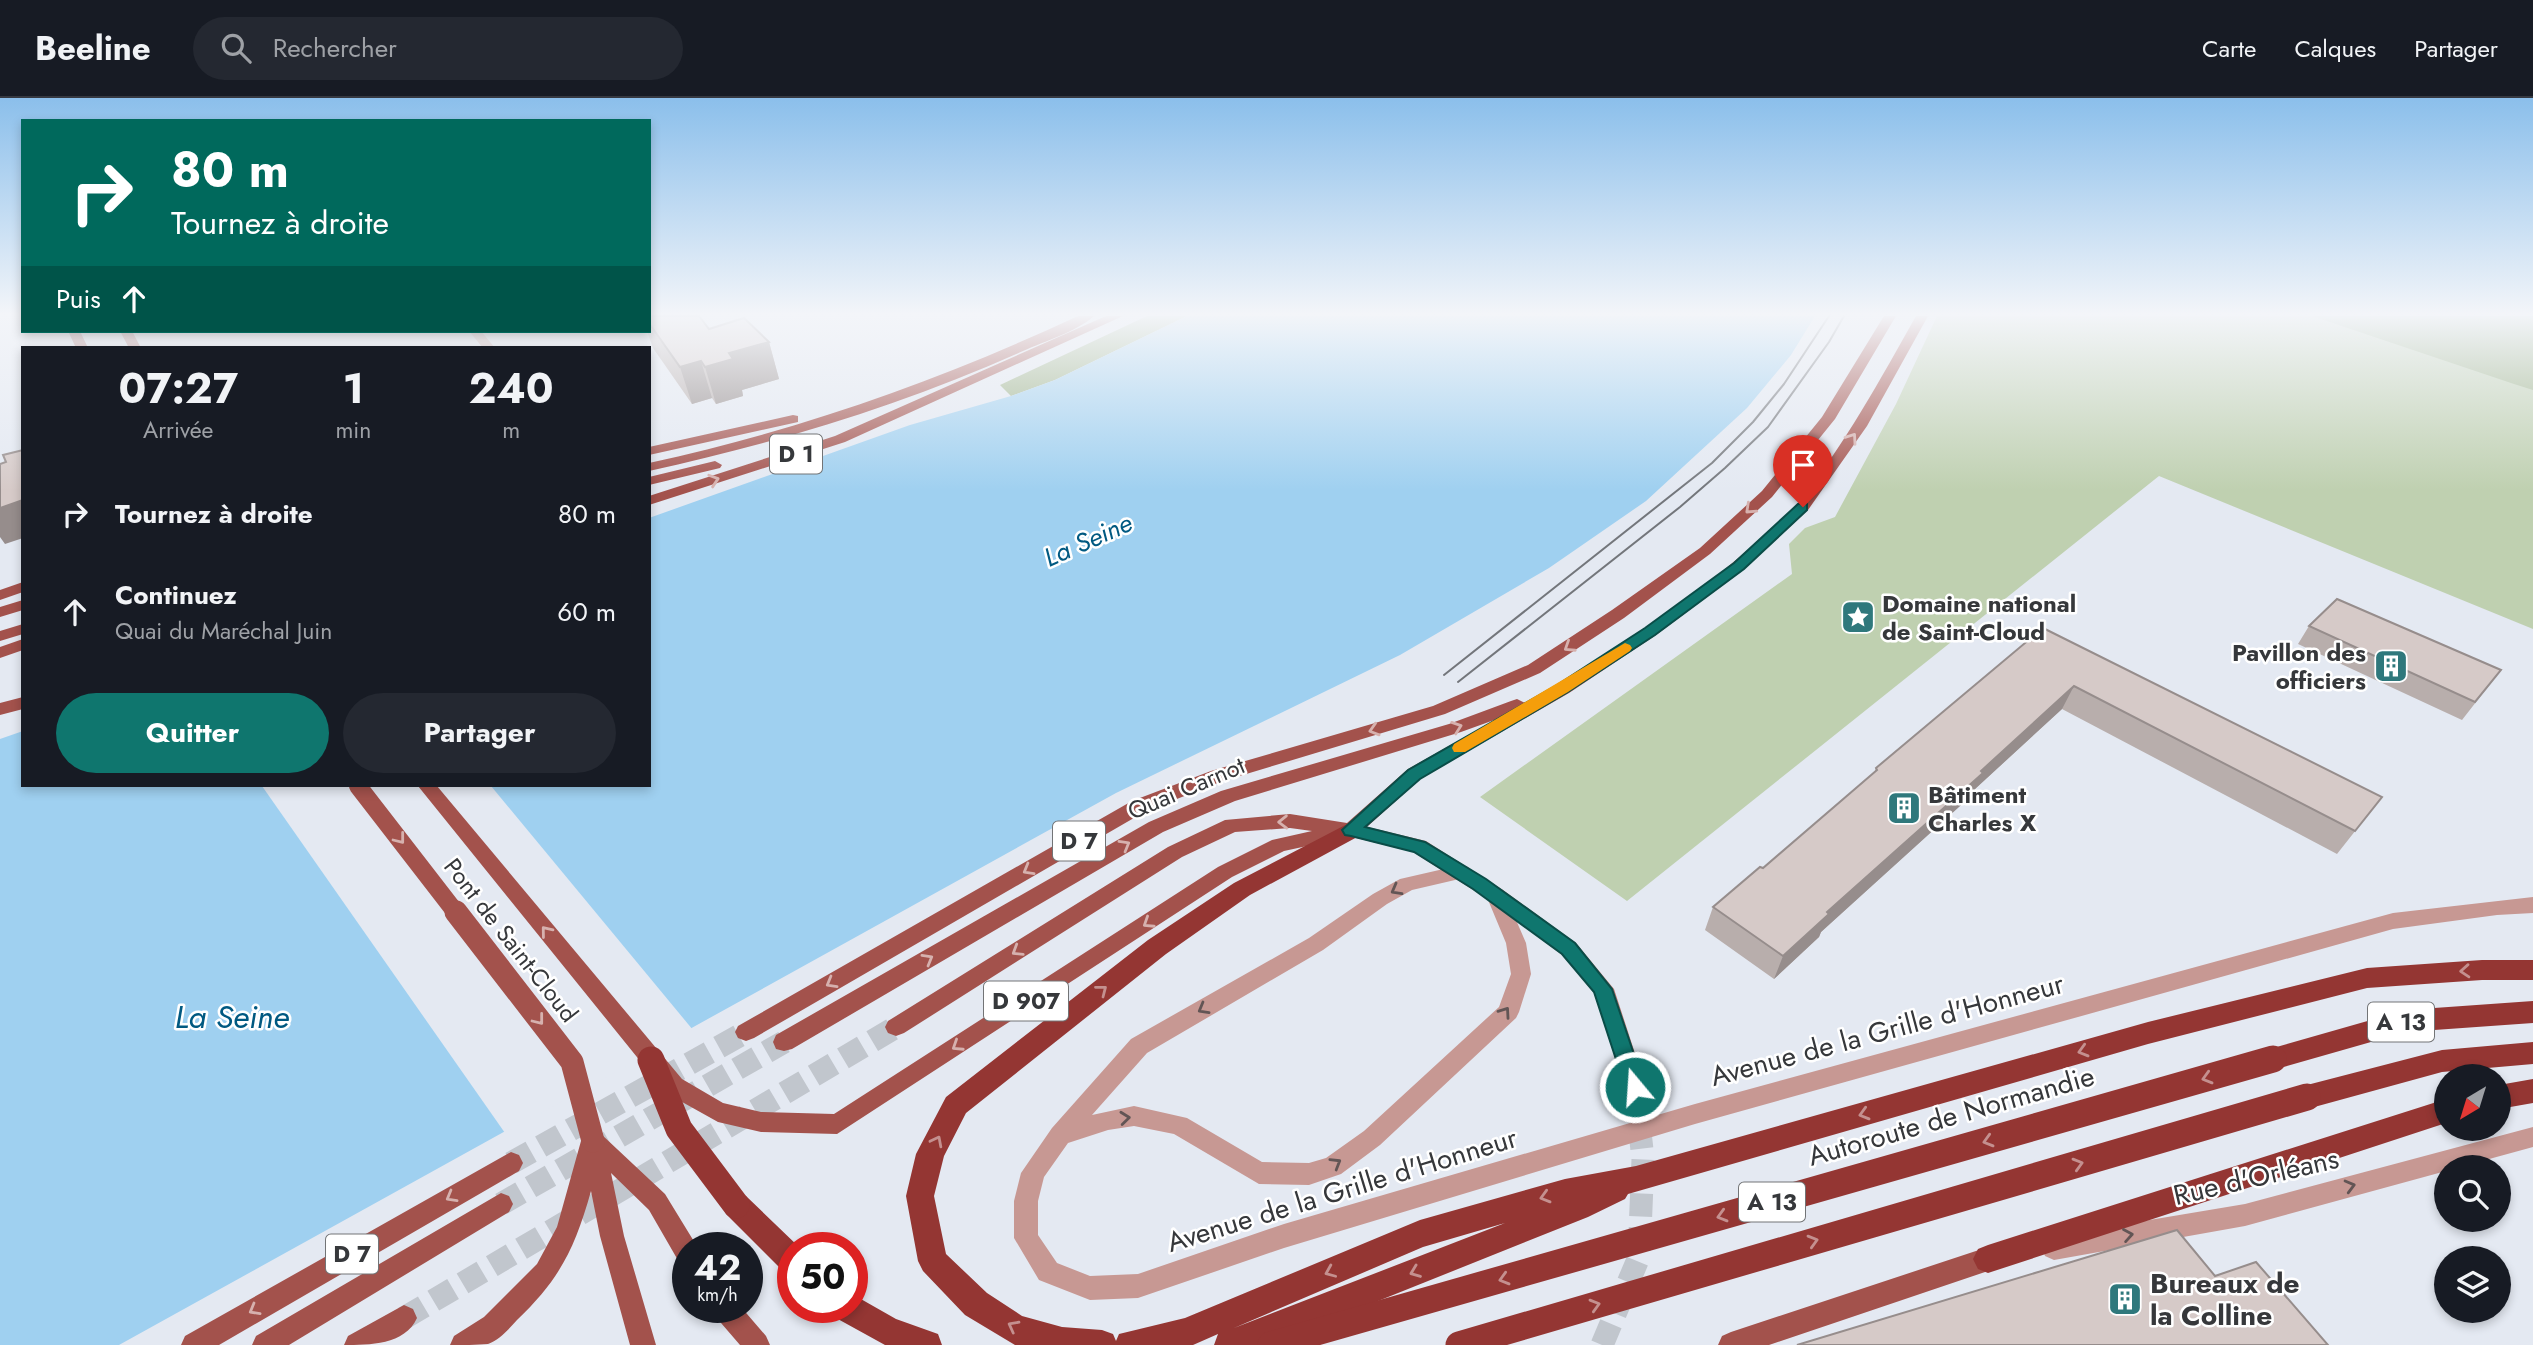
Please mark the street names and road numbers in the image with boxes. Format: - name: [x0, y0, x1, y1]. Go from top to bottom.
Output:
- road number: D 1: [770, 434, 822, 474]
- street label: Quai Carnot: [1122, 748, 1250, 828]
- road number: D 7: [1053, 821, 1105, 860]
- street label: Pont de Saint-Cloud: [436, 850, 586, 1030]
- street label: Avenue de la Grille d'Honneur: [1706, 963, 2069, 1097]
- road number: D 907: [984, 982, 1068, 1020]
- road number: A 13: [2368, 1002, 2434, 1042]
- street label: Autoroute de Normandie: [1803, 1055, 2099, 1177]
- street label: Avenue de la Grille d'Honneur: [1162, 1117, 1523, 1263]
- street label: Rue d'Orléans: [2169, 1138, 2343, 1216]
- road number: A 13: [1739, 1182, 1805, 1222]
- road number: D 7: [326, 1234, 378, 1274]

